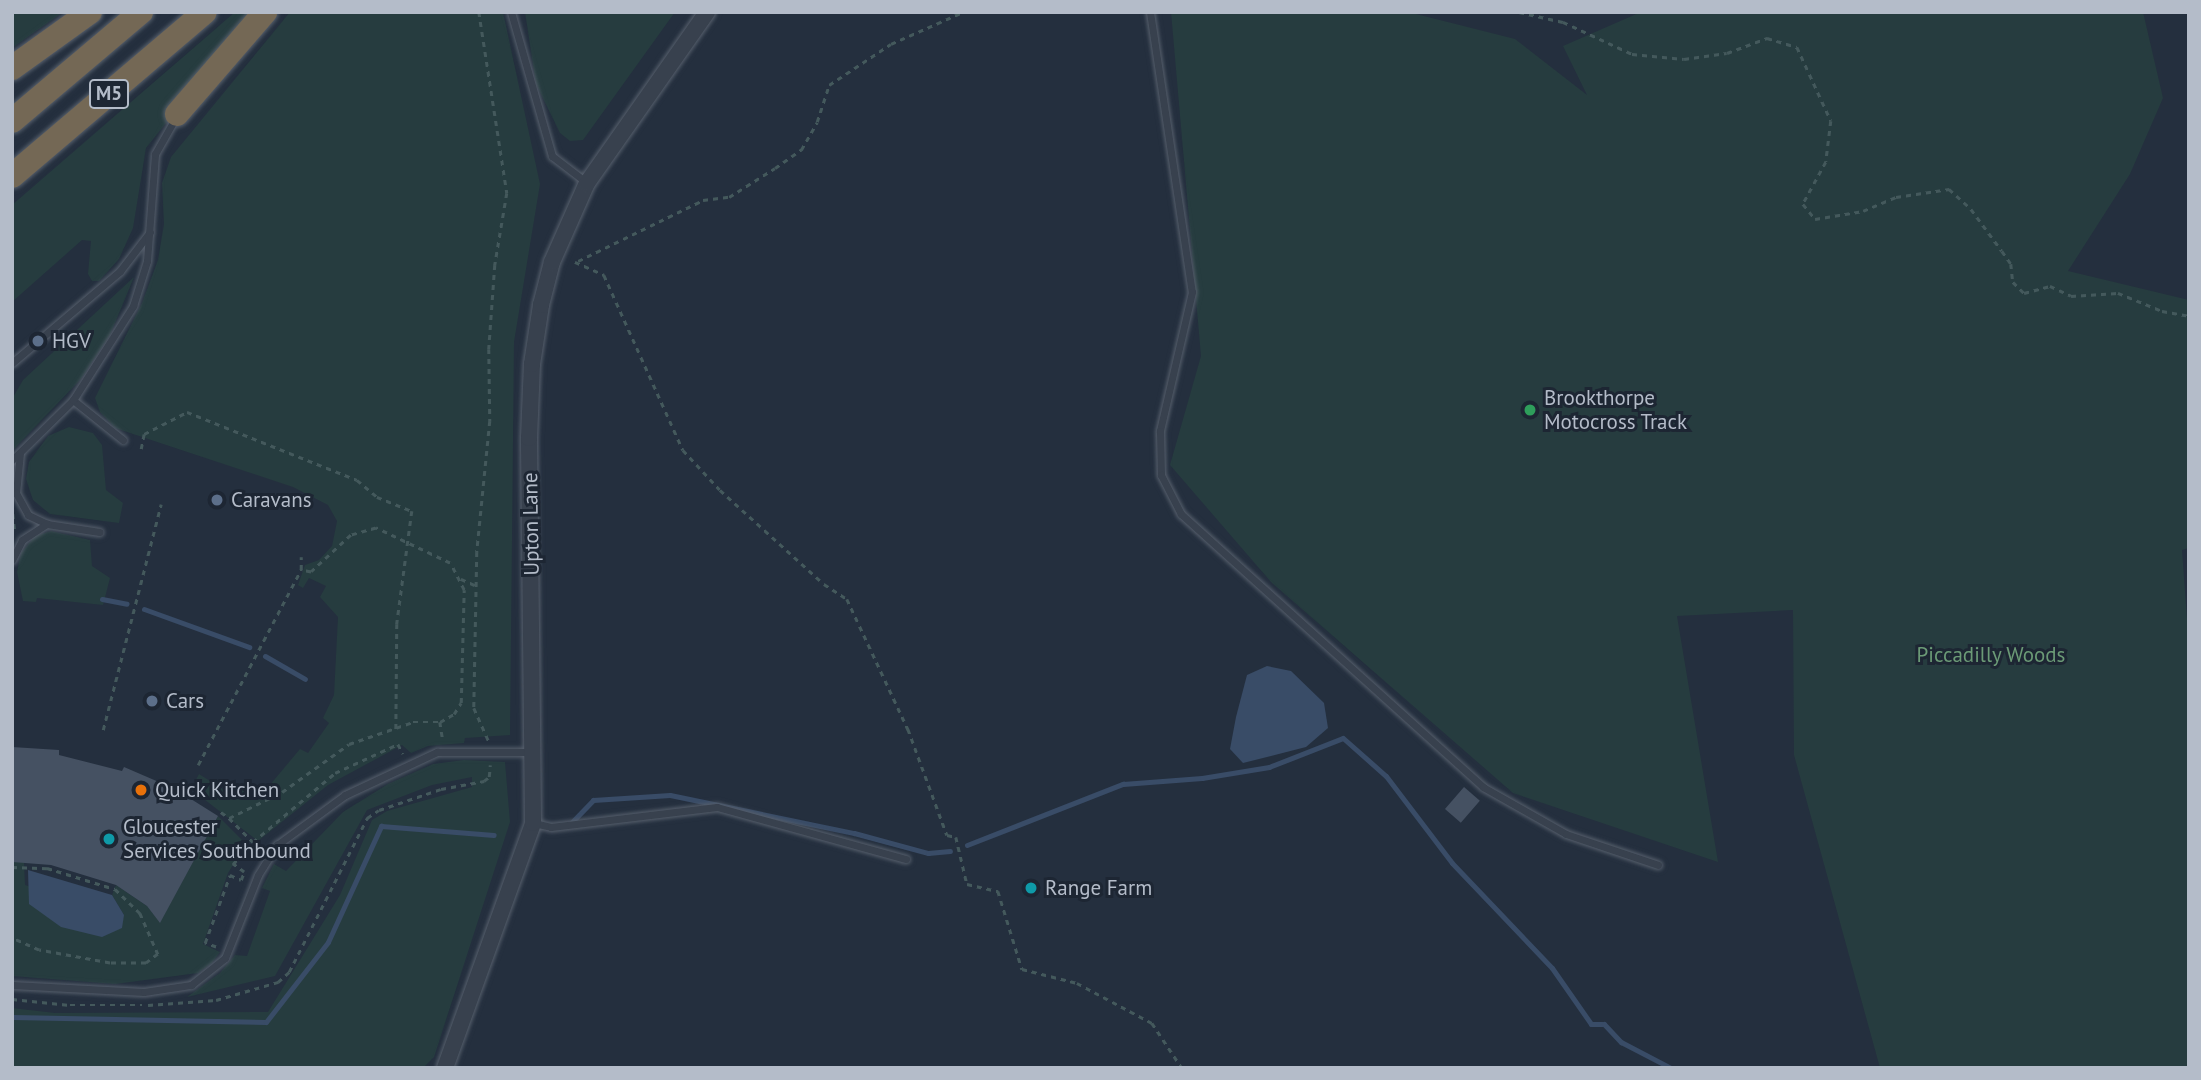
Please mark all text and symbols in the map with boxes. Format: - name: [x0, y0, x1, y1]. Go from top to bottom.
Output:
- road number: M5: [88, 78, 130, 110]
- place label: HGV: [52, 328, 91, 354]
- marker: HGV: [30, 333, 46, 349]
- place label: Brookthorpe Motocross Track: [1544, 385, 1688, 435]
- marker: Brookthorpe Motocross Track: [1522, 402, 1538, 418]
- street label: Upton Lane: [518, 472, 544, 576]
- place label: Caravans: [231, 487, 311, 513]
- marker: Caravans: [209, 492, 225, 508]
- park label: Piccadilly Woods: [1916, 642, 2066, 668]
- place label: Cars: [166, 688, 204, 714]
- marker: Cars: [144, 693, 160, 709]
- place label: Quick Kitchen: [155, 777, 280, 803]
- marker: Quick Kitchen: [133, 782, 149, 798]
- place label: Gloucester Services Southbound: [123, 814, 311, 864]
- marker: Gloucester Services Southbound: [101, 831, 117, 847]
- place label: Range Farm: [1045, 875, 1152, 901]
- marker: Range Farm: [1023, 880, 1039, 896]

